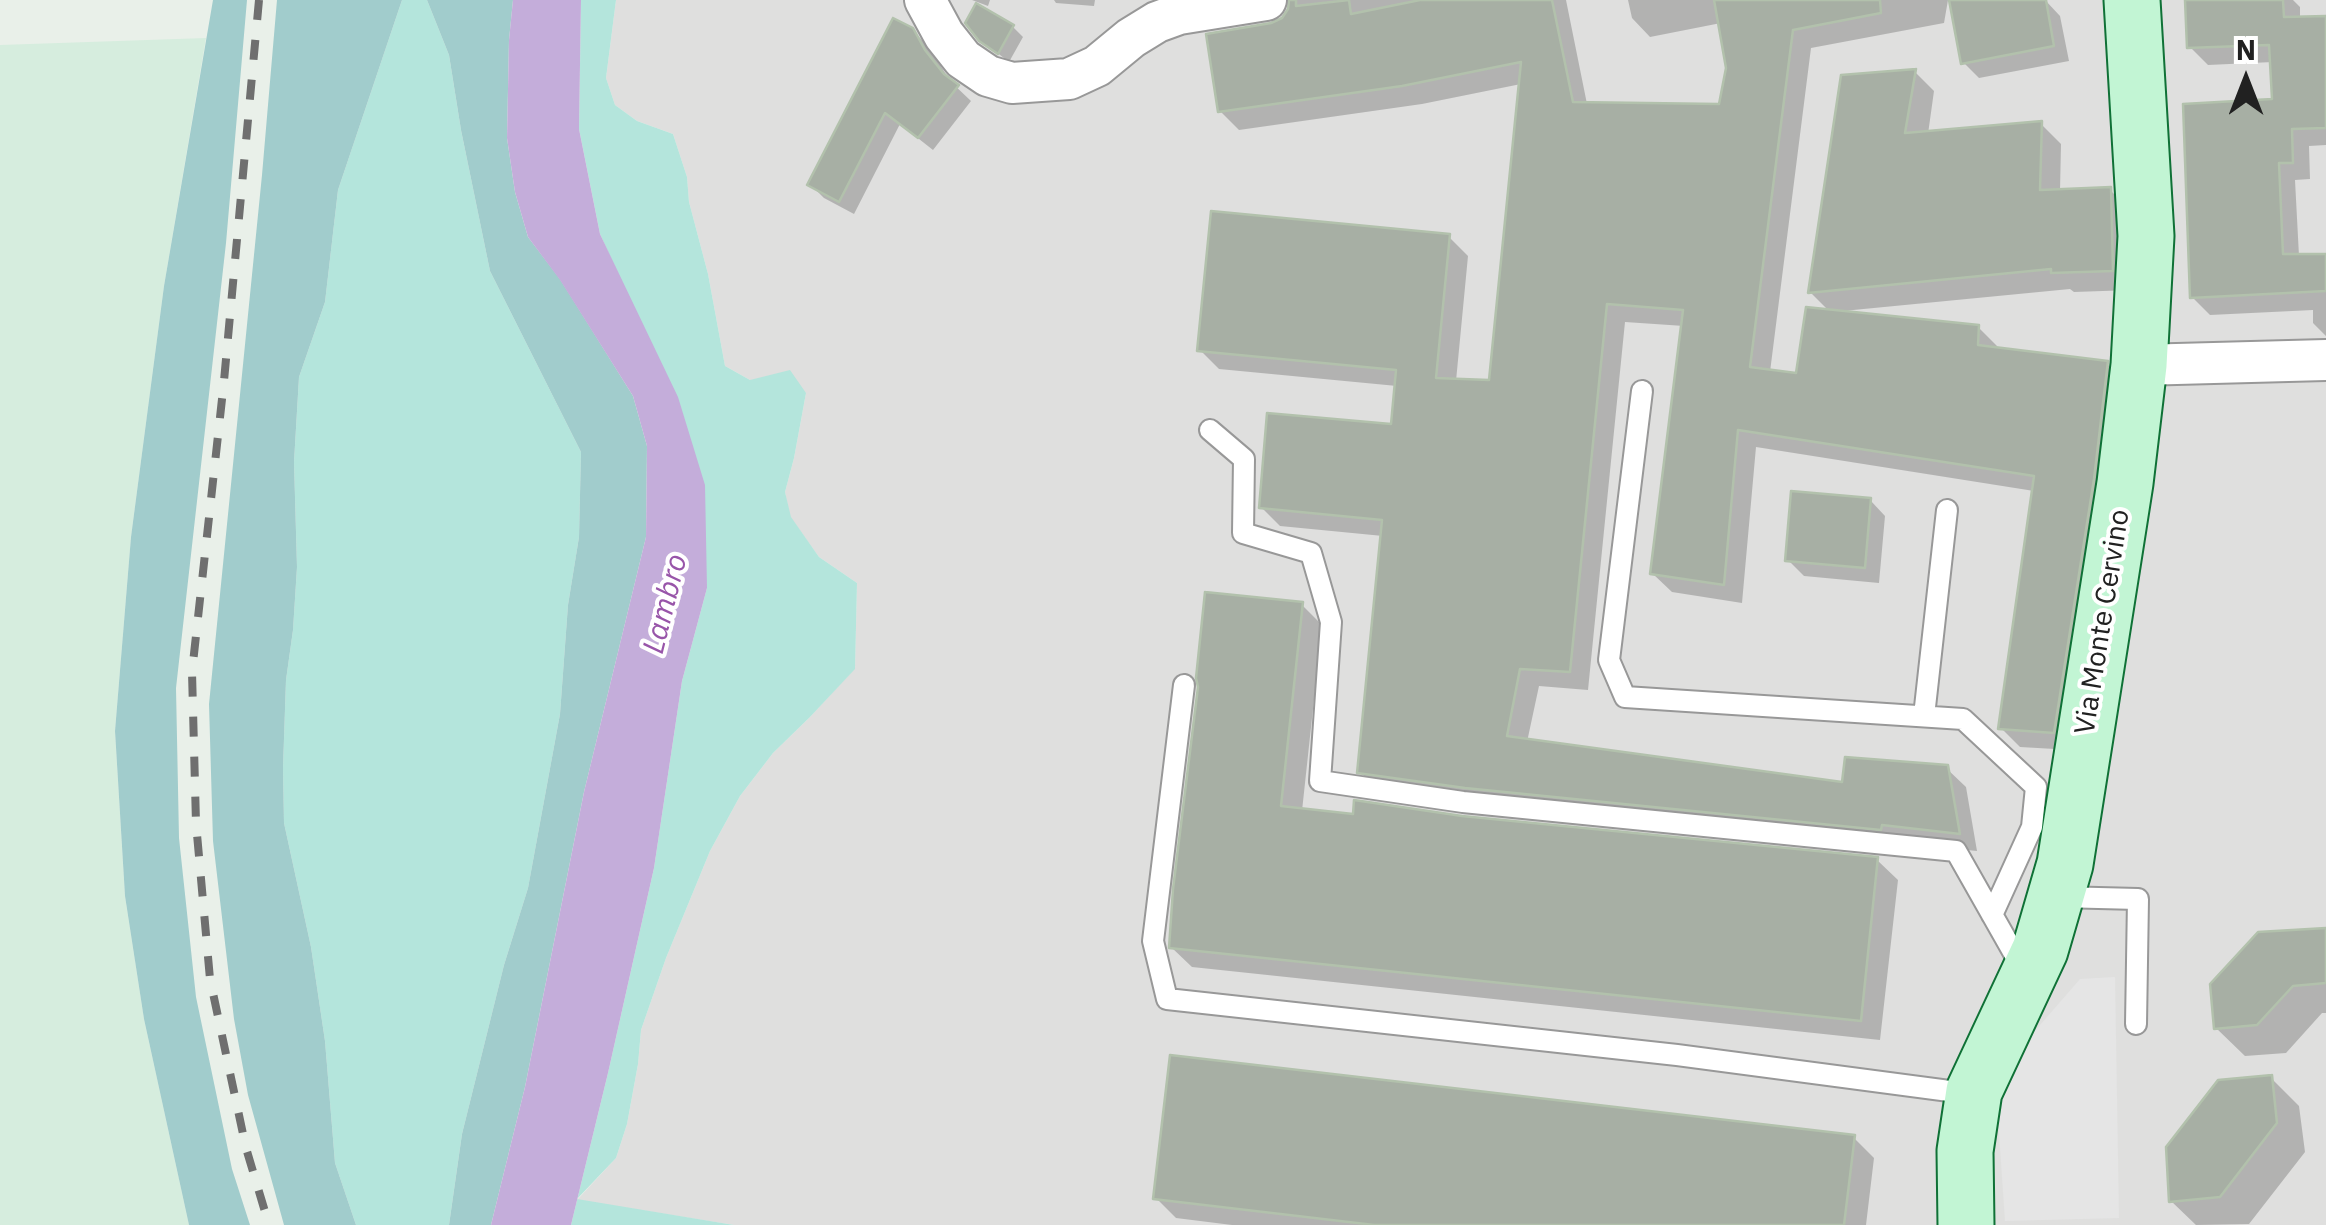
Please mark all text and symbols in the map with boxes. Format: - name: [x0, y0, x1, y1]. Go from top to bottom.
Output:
- north arrow: [2196, 30, 2296, 130]
- text: N: [2236, 31, 2256, 68]
- street label: Via Monte Cervino: [2069, 507, 2137, 737]
- water label: Lambro: [636, 550, 696, 658]

